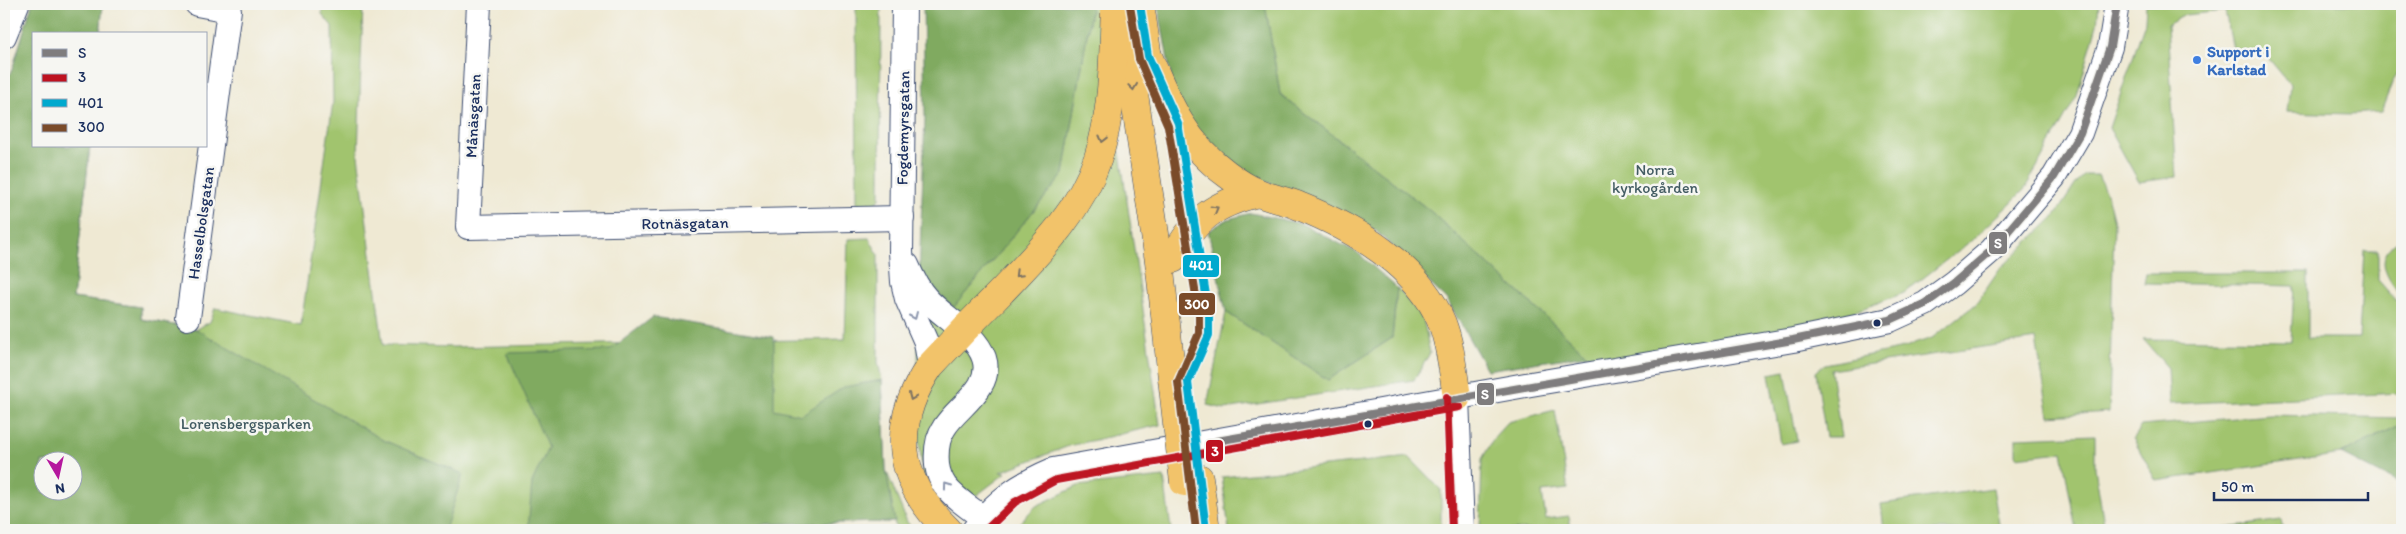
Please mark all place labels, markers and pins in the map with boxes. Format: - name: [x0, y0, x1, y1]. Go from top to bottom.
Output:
- place label: Support i Karlstad: [2207, 42, 2269, 79]
- marker: Support i Karlstad: [2191, 54, 2203, 66]
- unlabelled marker: [1872, 318, 1882, 328]
- unlabelled marker: [1363, 419, 1373, 429]

